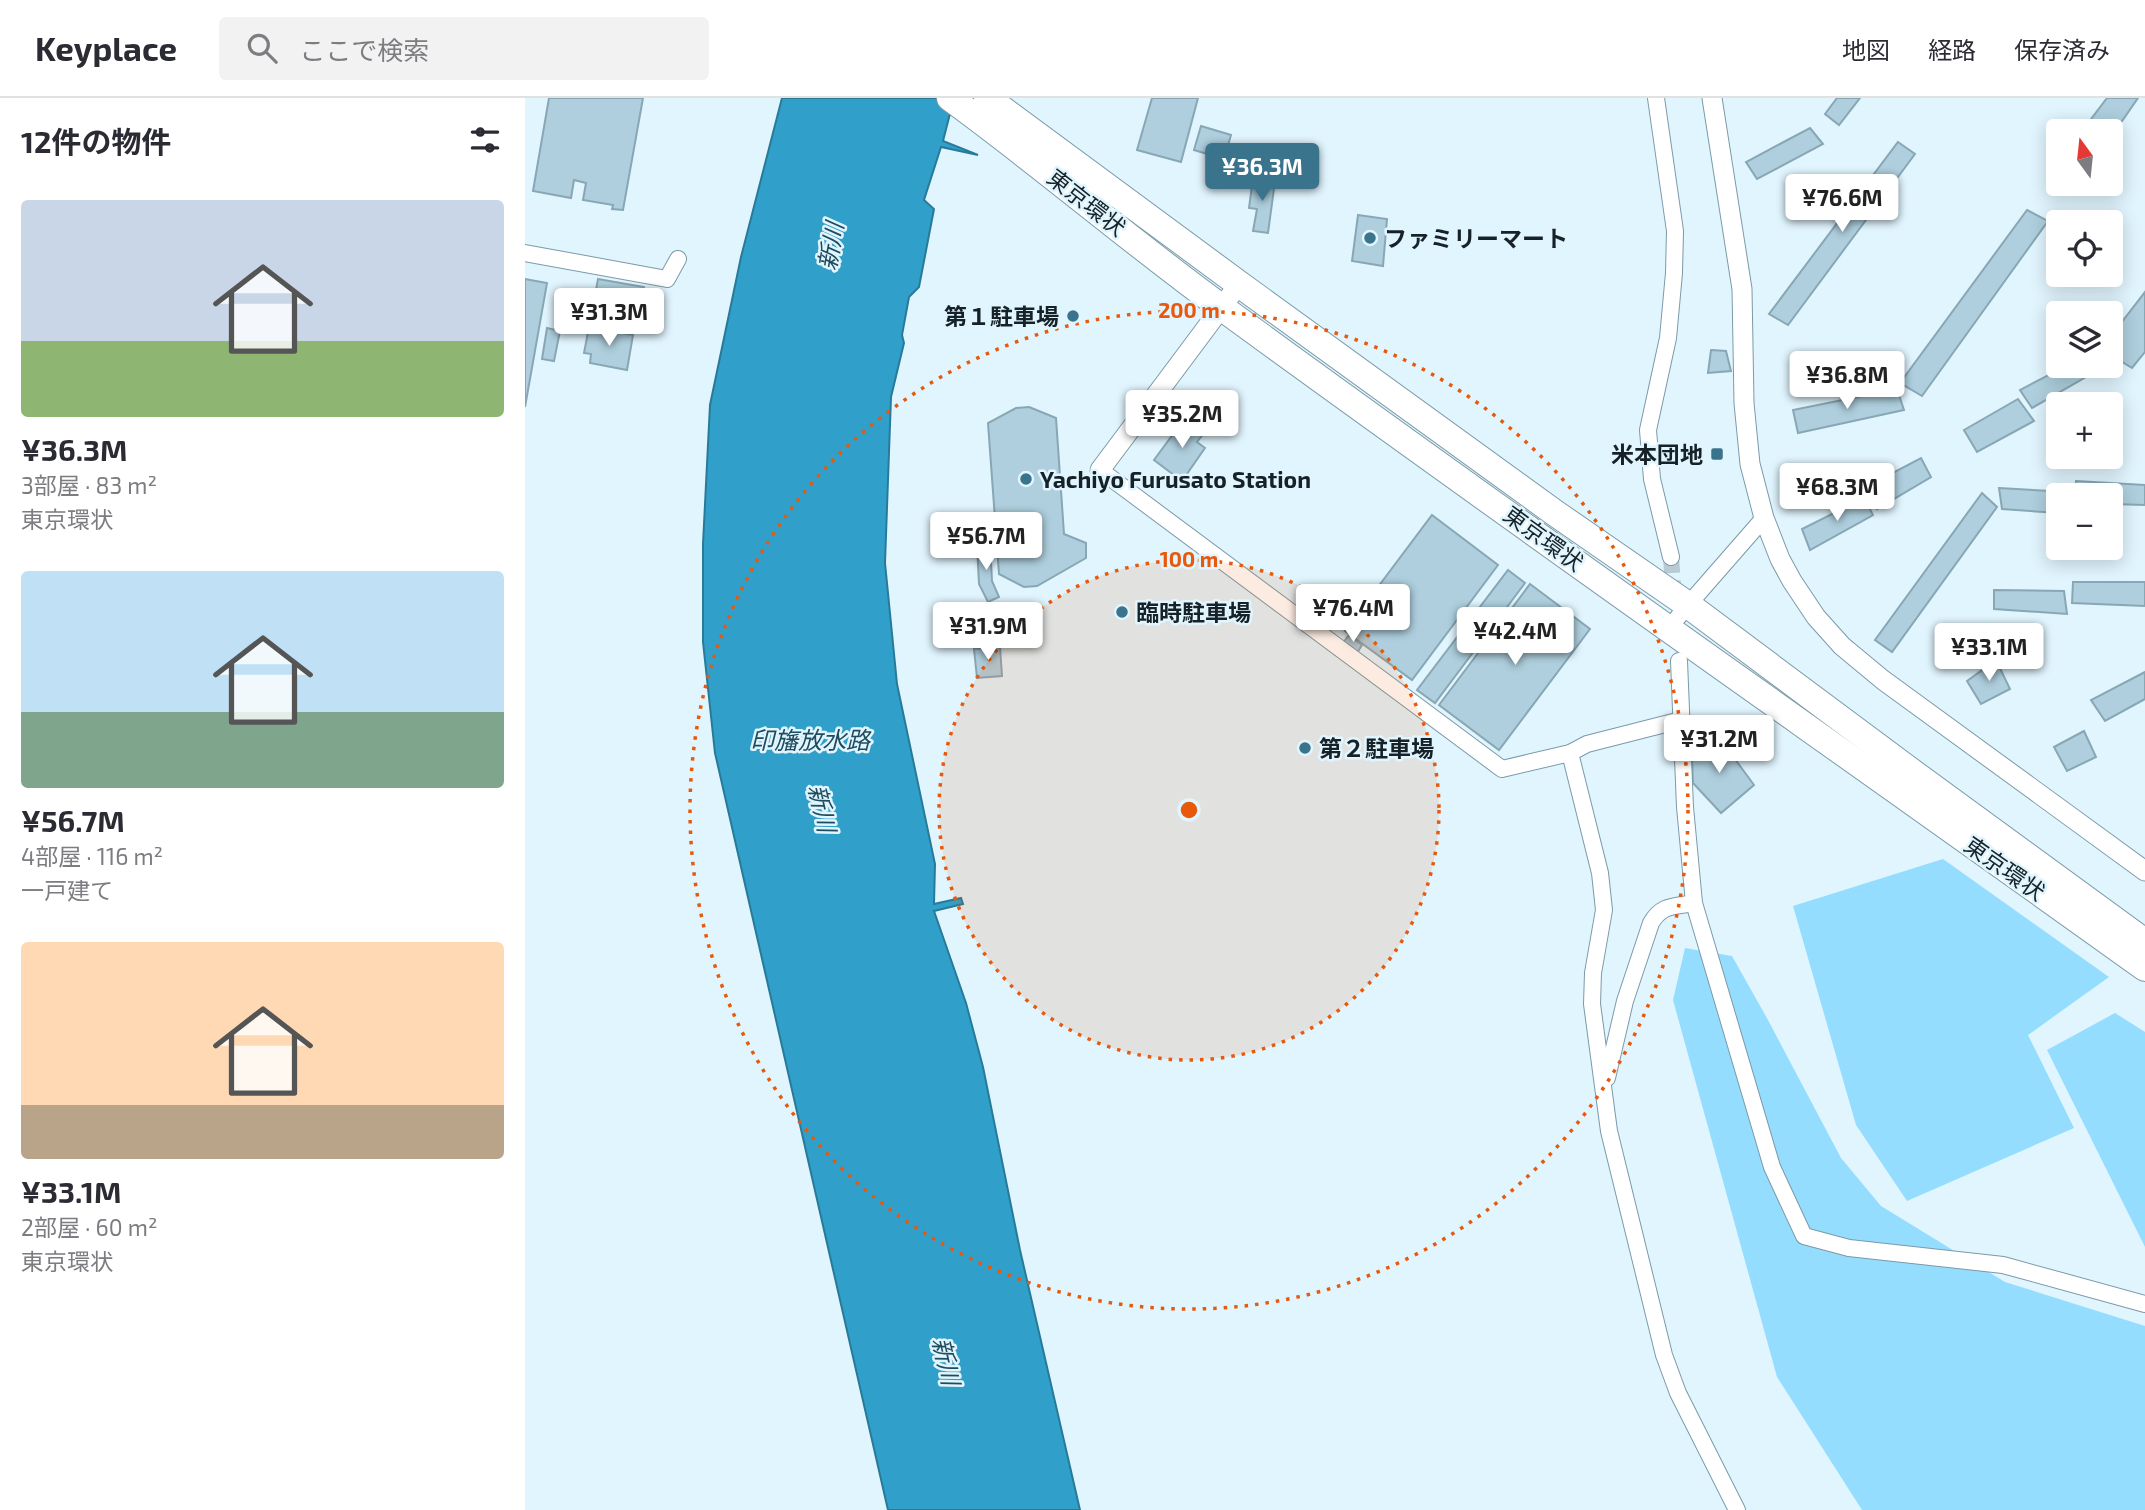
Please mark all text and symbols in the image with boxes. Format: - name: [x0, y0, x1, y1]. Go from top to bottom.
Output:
- search box: [219, 17, 709, 80]
- text: Keyplace: [35, 28, 177, 68]
- icon: search: [243, 29, 281, 67]
- text: ここで検索: [299, 34, 429, 65]
- text: 地図: [1842, 35, 1890, 64]
- text: 経路: [1928, 35, 1976, 64]
- text: 保存済み: [2014, 35, 2110, 64]
- north arrow: [2046, 119, 2123, 196]
- map controls: [2046, 119, 2123, 560]
- icon: filters: [466, 121, 504, 159]
- text: 12件の物件: [21, 123, 171, 159]
- pin: ¥36.3M: [1205, 144, 1319, 203]
- text: ¥36.3M: [1221, 152, 1303, 180]
- street label: 東京環状: [1042, 163, 1132, 241]
- pin: ¥76.6M: [1785, 174, 1899, 234]
- text: ¥76.6M: [1801, 183, 1883, 211]
- button: locate: [2046, 210, 2123, 287]
- water label: 新川: [812, 217, 849, 272]
- place label: ファミリーマート: [1384, 224, 1568, 252]
- marker: ファミリーマート: [1362, 230, 1378, 246]
- icon: home: [200, 246, 326, 372]
- pin: ¥31.3M: [552, 288, 666, 348]
- text: ¥31.3M: [570, 297, 648, 325]
- text: 200 m: [1158, 297, 1220, 322]
- button: layers: [2046, 301, 2123, 378]
- place label: 第１駐車場: [944, 302, 1059, 330]
- marker: 第１駐車場: [1065, 308, 1081, 324]
- pin: ¥36.8M: [1790, 352, 1904, 411]
- text: ¥36.8M: [1806, 360, 1888, 388]
- pin: ¥35.2M: [1125, 390, 1239, 450]
- button: +: [2046, 392, 2123, 469]
- text: ¥35.2M: [1141, 399, 1223, 427]
- text: ¥36.3M: [21, 431, 127, 467]
- place label: 米本団地: [1611, 440, 1703, 468]
- marker: 米本団地: [1709, 446, 1725, 462]
- pin: ¥68.3M: [1780, 464, 1894, 523]
- place label: Yachiyo Furusato Station: [1040, 465, 1311, 493]
- text: 3部屋 · 83 m²: [21, 471, 157, 499]
- marker: Yachiyo Furusato Station: [1018, 471, 1034, 487]
- text: ¥68.3M: [1796, 472, 1878, 500]
- button: −: [2046, 483, 2123, 560]
- street label: 東京環状: [1499, 500, 1589, 576]
- text: 東京環状: [21, 505, 113, 533]
- pin: ¥56.7M: [929, 512, 1043, 572]
- text: ¥56.7M: [946, 521, 1026, 549]
- text: 100 m: [1160, 546, 1218, 571]
- pin: ¥76.4M: [1296, 584, 1410, 644]
- text: ¥76.4M: [1312, 593, 1394, 621]
- place label: 臨時駐車場: [1136, 598, 1251, 626]
- pin: ¥31.9M: [931, 602, 1045, 662]
- marker: 臨時駐車場: [1114, 604, 1130, 620]
- pin: ¥42.4M: [1458, 608, 1572, 667]
- text: ¥31.9M: [949, 611, 1027, 639]
- text: ¥42.4M: [1473, 616, 1557, 644]
- icon: home: [200, 617, 326, 743]
- pin: ¥33.1M: [1932, 624, 2046, 683]
- text: ¥33.1M: [1951, 632, 2027, 660]
- pin: ¥31.2M: [1662, 716, 1776, 775]
- text: ¥31.2M: [1680, 724, 1758, 752]
- water label: 印旛放水路: [750, 725, 872, 754]
- place label: 第２駐車場: [1319, 734, 1434, 762]
- marker: 第２駐車場: [1297, 740, 1313, 756]
- water label: 新川: [803, 781, 843, 838]
- centre of rings: [1177, 798, 1201, 822]
- text: ¥56.7M: [21, 802, 125, 838]
- street label: 東京環状: [1959, 830, 2051, 906]
- text: 4部屋 · 116 m²: [21, 842, 163, 870]
- text: 一戸建て: [21, 876, 113, 904]
- icon: home: [200, 988, 326, 1114]
- text: ¥33.1M: [21, 1173, 121, 1209]
- text: 2部屋 · 60 m²: [21, 1213, 157, 1241]
- text: 東京環状: [21, 1247, 113, 1275]
- water label: 新川: [927, 1334, 967, 1391]

